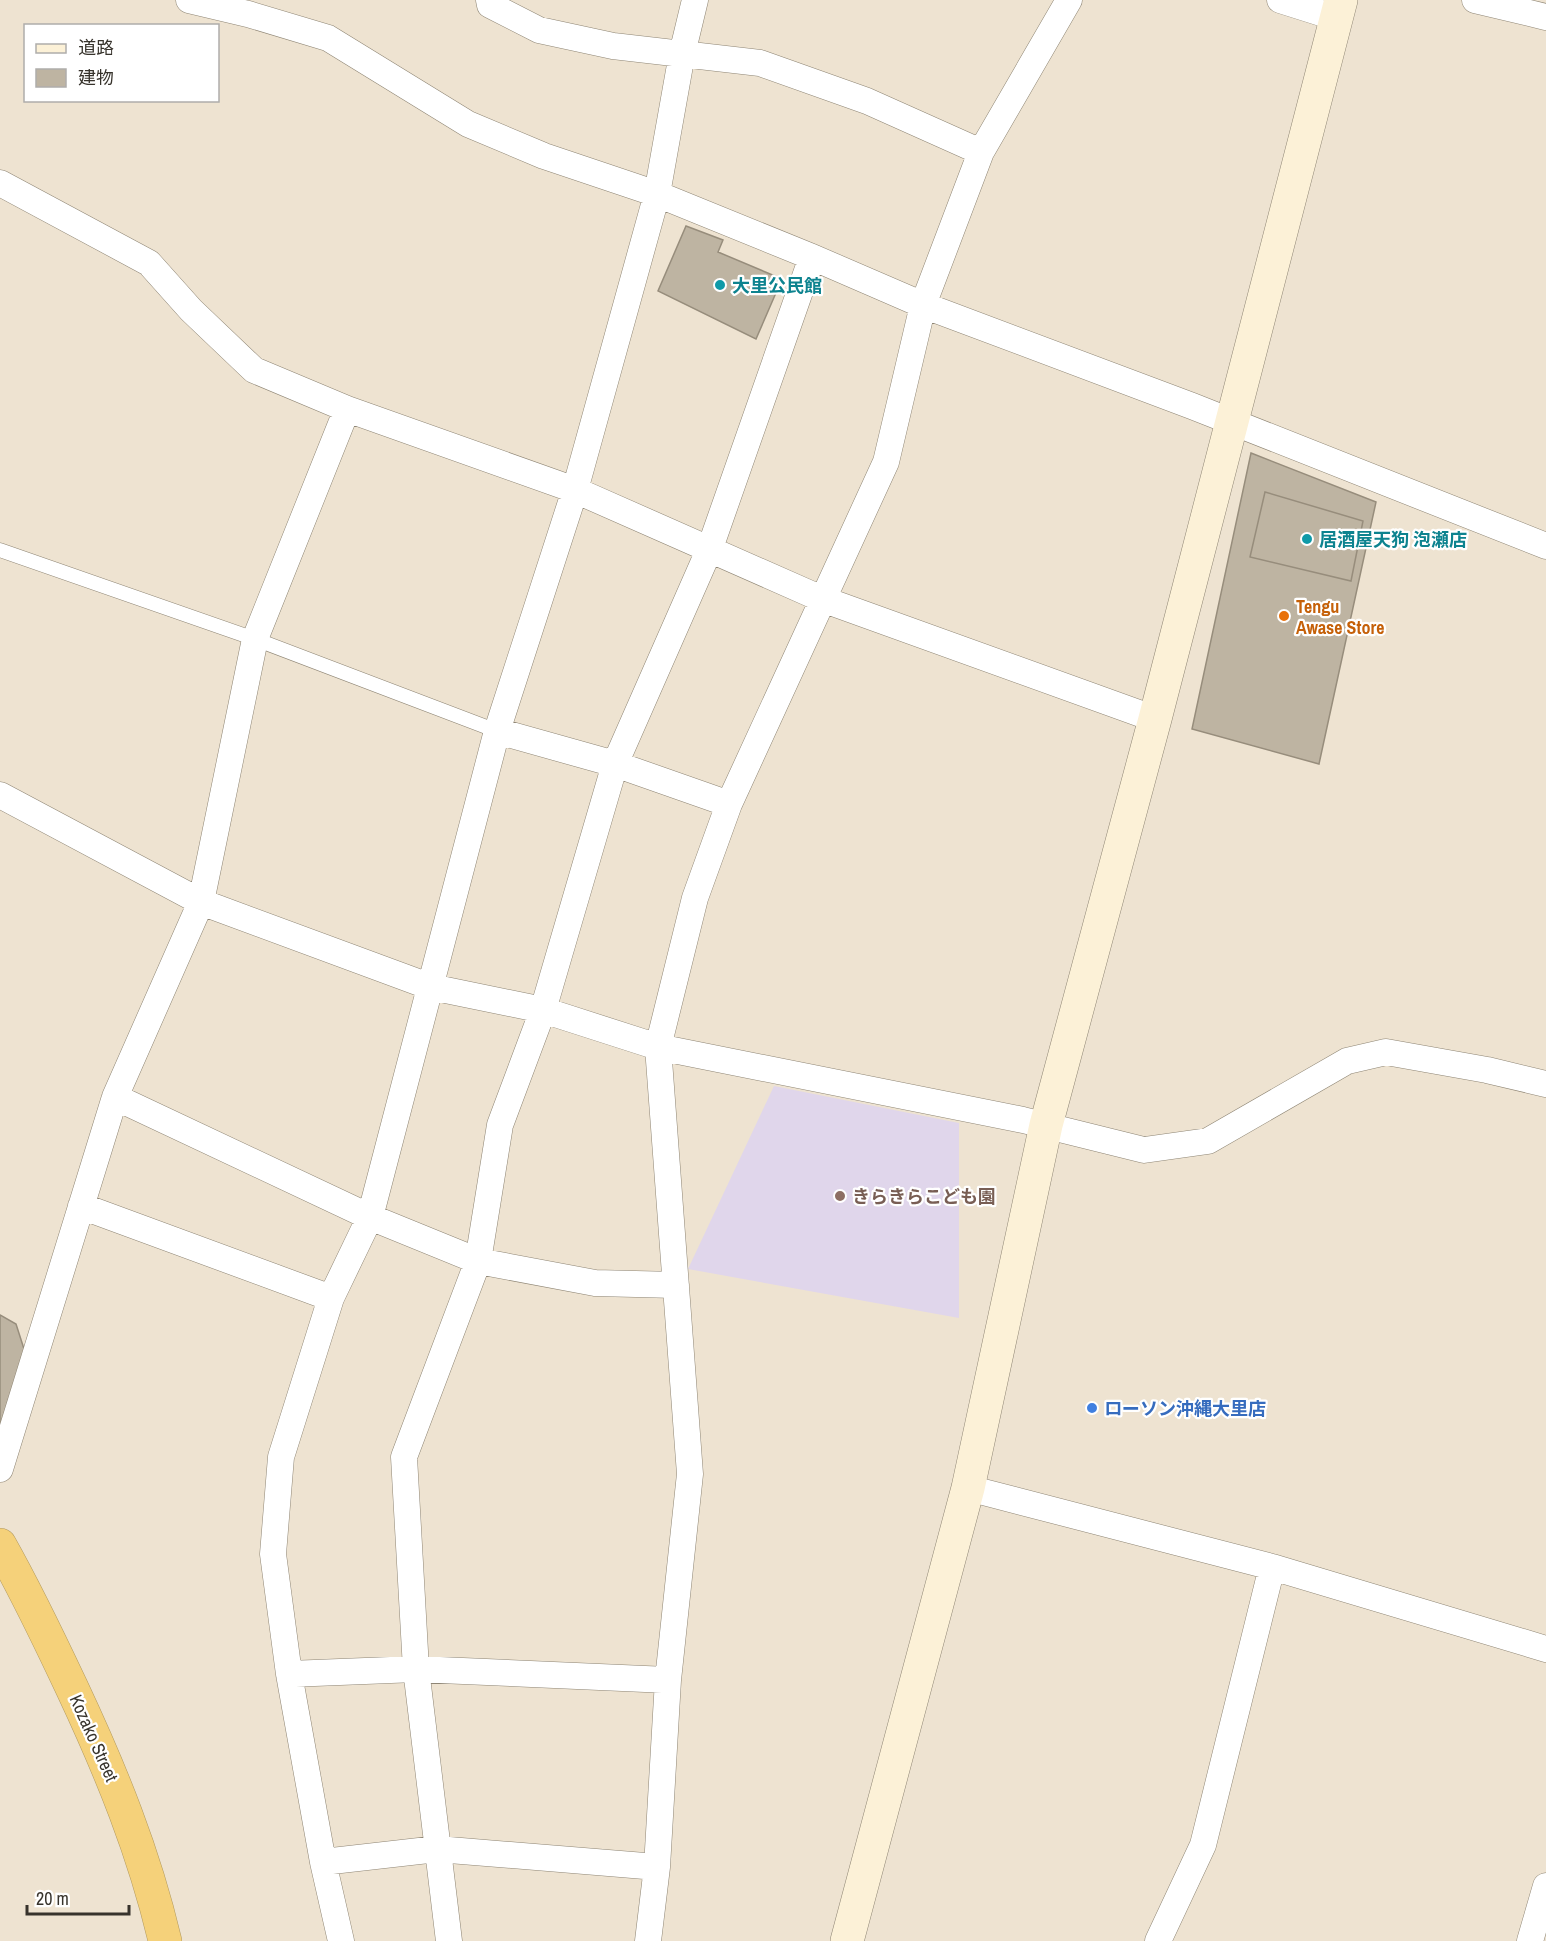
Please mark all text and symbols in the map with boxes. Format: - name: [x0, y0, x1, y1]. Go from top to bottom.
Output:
- legend: [24, 24, 219, 102]
- text: 道路: [78, 35, 114, 60]
- text: 建物: [78, 65, 114, 90]
- place label: 大里公民館: [732, 273, 822, 298]
- marker: 大里公民館: [713, 278, 727, 292]
- place label: 居酒屋天狗 泡瀬店: [1319, 527, 1467, 552]
- marker: 居酒屋天狗 泡瀬店: [1300, 532, 1314, 546]
- place label: Tengu Awase Store: [1296, 594, 1384, 640]
- marker: Tengu Awase Store: [1277, 609, 1291, 623]
- place label: きらきらこども園: [852, 1184, 996, 1209]
- marker: きらきらこども園: [833, 1189, 847, 1203]
- place label: ローソン沖縄大里店: [1104, 1396, 1266, 1421]
- marker: ローソン沖縄大里店: [1085, 1401, 1099, 1415]
- street label: Kozako Street: [64, 1691, 124, 1785]
- scale bar: [27, 1878, 129, 1916]
- text: 20 m: [36, 1886, 69, 1911]

